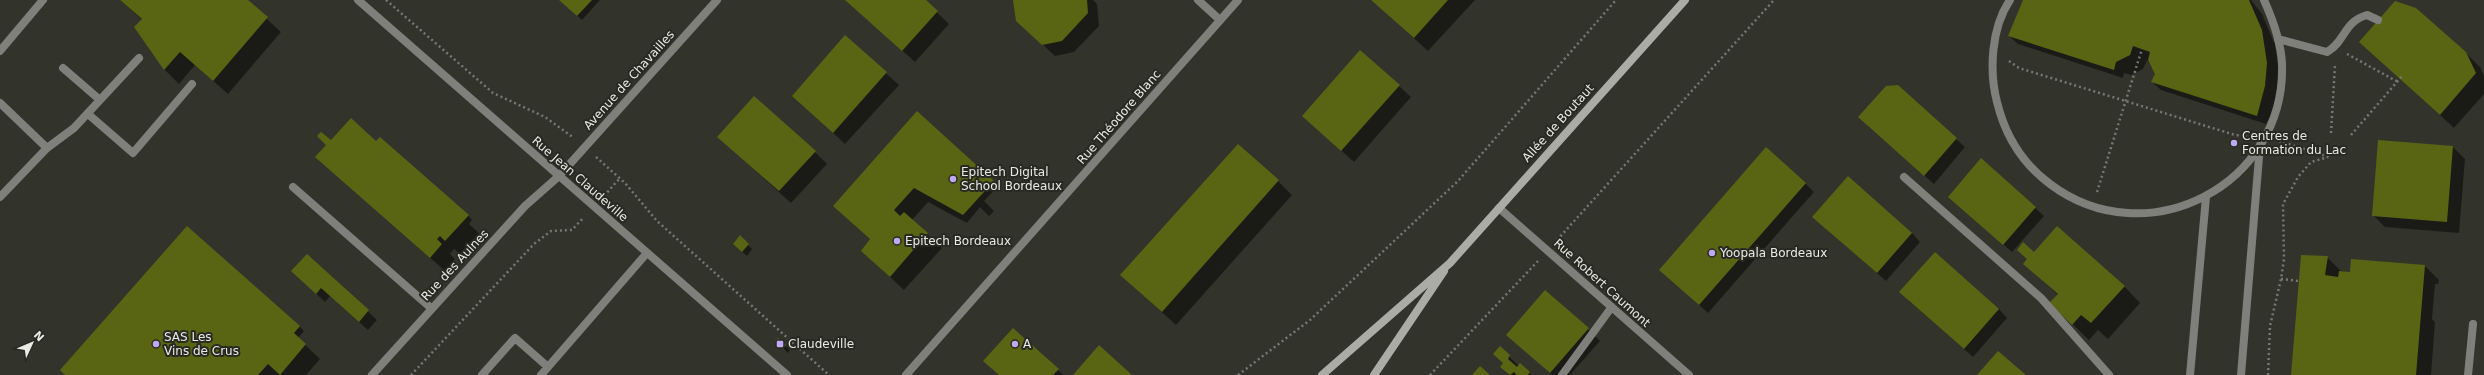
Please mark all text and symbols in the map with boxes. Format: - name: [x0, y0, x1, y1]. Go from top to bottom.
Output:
- street label: Avenue de Chavailles: [581, 28, 677, 132]
- street label: Rue Théodore Blanc: [1074, 67, 1164, 167]
- street label: Allée de Boutaut: [1519, 81, 1597, 165]
- place label: Centres de Formation du Lac: [2242, 129, 2346, 157]
- street label: Rue Jean Claudeville: [529, 134, 631, 224]
- marker: Centres de Formation du Lac: [2229, 138, 2239, 148]
- place label: Epitech Digital School Bordeaux: [961, 165, 1062, 193]
- marker: Epitech Digital School Bordeaux: [948, 174, 958, 184]
- street label: Rue des Aulnes: [418, 227, 492, 303]
- place label: Epitech Bordeaux: [905, 234, 1011, 248]
- marker: Epitech Bordeaux: [892, 236, 902, 246]
- street label: Rue Robert Caumont: [1551, 236, 1653, 330]
- place label: Yoopala Bordeaux: [1719, 246, 1827, 260]
- marker: Yoopala Bordeaux: [1707, 248, 1717, 258]
- north arrow: [12, 323, 52, 363]
- text: N: [31, 329, 47, 344]
- place label: SAS Les Vins de Crus: [164, 330, 239, 358]
- place label: Claudeville: [788, 337, 854, 351]
- place label: A: [1023, 337, 1032, 351]
- marker: SAS Les Vins de Crus: [151, 339, 161, 349]
- marker: Claudeville: [775, 339, 785, 349]
- marker: A: [1010, 339, 1020, 349]

